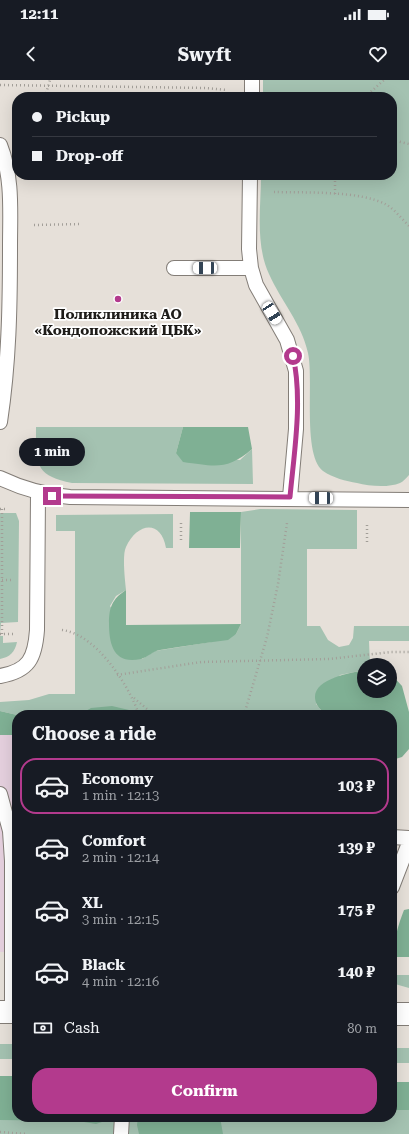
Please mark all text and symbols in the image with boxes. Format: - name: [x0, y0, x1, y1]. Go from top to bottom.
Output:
- text: 12:11: [20, 5, 58, 23]
- icon: back: [20, 43, 42, 65]
- icon: heart: [367, 43, 389, 65]
- text: Swyft: [178, 44, 231, 65]
- text: Pickup: [56, 108, 110, 126]
- text: Drop-off: [56, 147, 123, 165]
- car: [193, 262, 217, 274]
- marker: Поликлиника АО «Кондопожский ЦБК»: [113, 294, 123, 304]
- car: [260, 300, 284, 326]
- place label: Поликлиника АО «Кондопожский ЦБК»: [35, 306, 202, 338]
- route start: [284, 347, 302, 365]
- callout: 1 min: [19, 438, 85, 466]
- text: 1 min: [34, 444, 70, 459]
- route end: [43, 487, 61, 505]
- car: [309, 492, 333, 504]
- map controls: [357, 658, 397, 698]
- button: layers: [357, 658, 397, 698]
- text: Choose a ride: [32, 723, 156, 744]
- icon: car: [34, 768, 70, 804]
- text: Economy: [82, 770, 153, 788]
- text: 103 ₽: [338, 777, 375, 795]
- text: 1 min · 12:13: [82, 788, 159, 803]
- icon: car: [34, 830, 70, 866]
- text: Comfort: [82, 832, 146, 850]
- text: 139 ₽: [338, 839, 375, 857]
- text: 2 min · 12:14: [82, 850, 159, 865]
- icon: car: [34, 892, 70, 928]
- text: XL: [82, 894, 103, 912]
- text: 175 ₽: [338, 901, 375, 919]
- text: 3 min · 12:15: [82, 912, 159, 927]
- icon: car: [34, 954, 70, 990]
- text: Black: [82, 956, 125, 974]
- text: 140 ₽: [338, 963, 375, 981]
- text: 4 min · 12:16: [82, 974, 159, 989]
- icon: cash: [32, 1017, 54, 1039]
- text: Cash: [64, 1019, 100, 1037]
- text: 80 m: [347, 1021, 377, 1036]
- button: Confirm: [32, 1068, 377, 1114]

